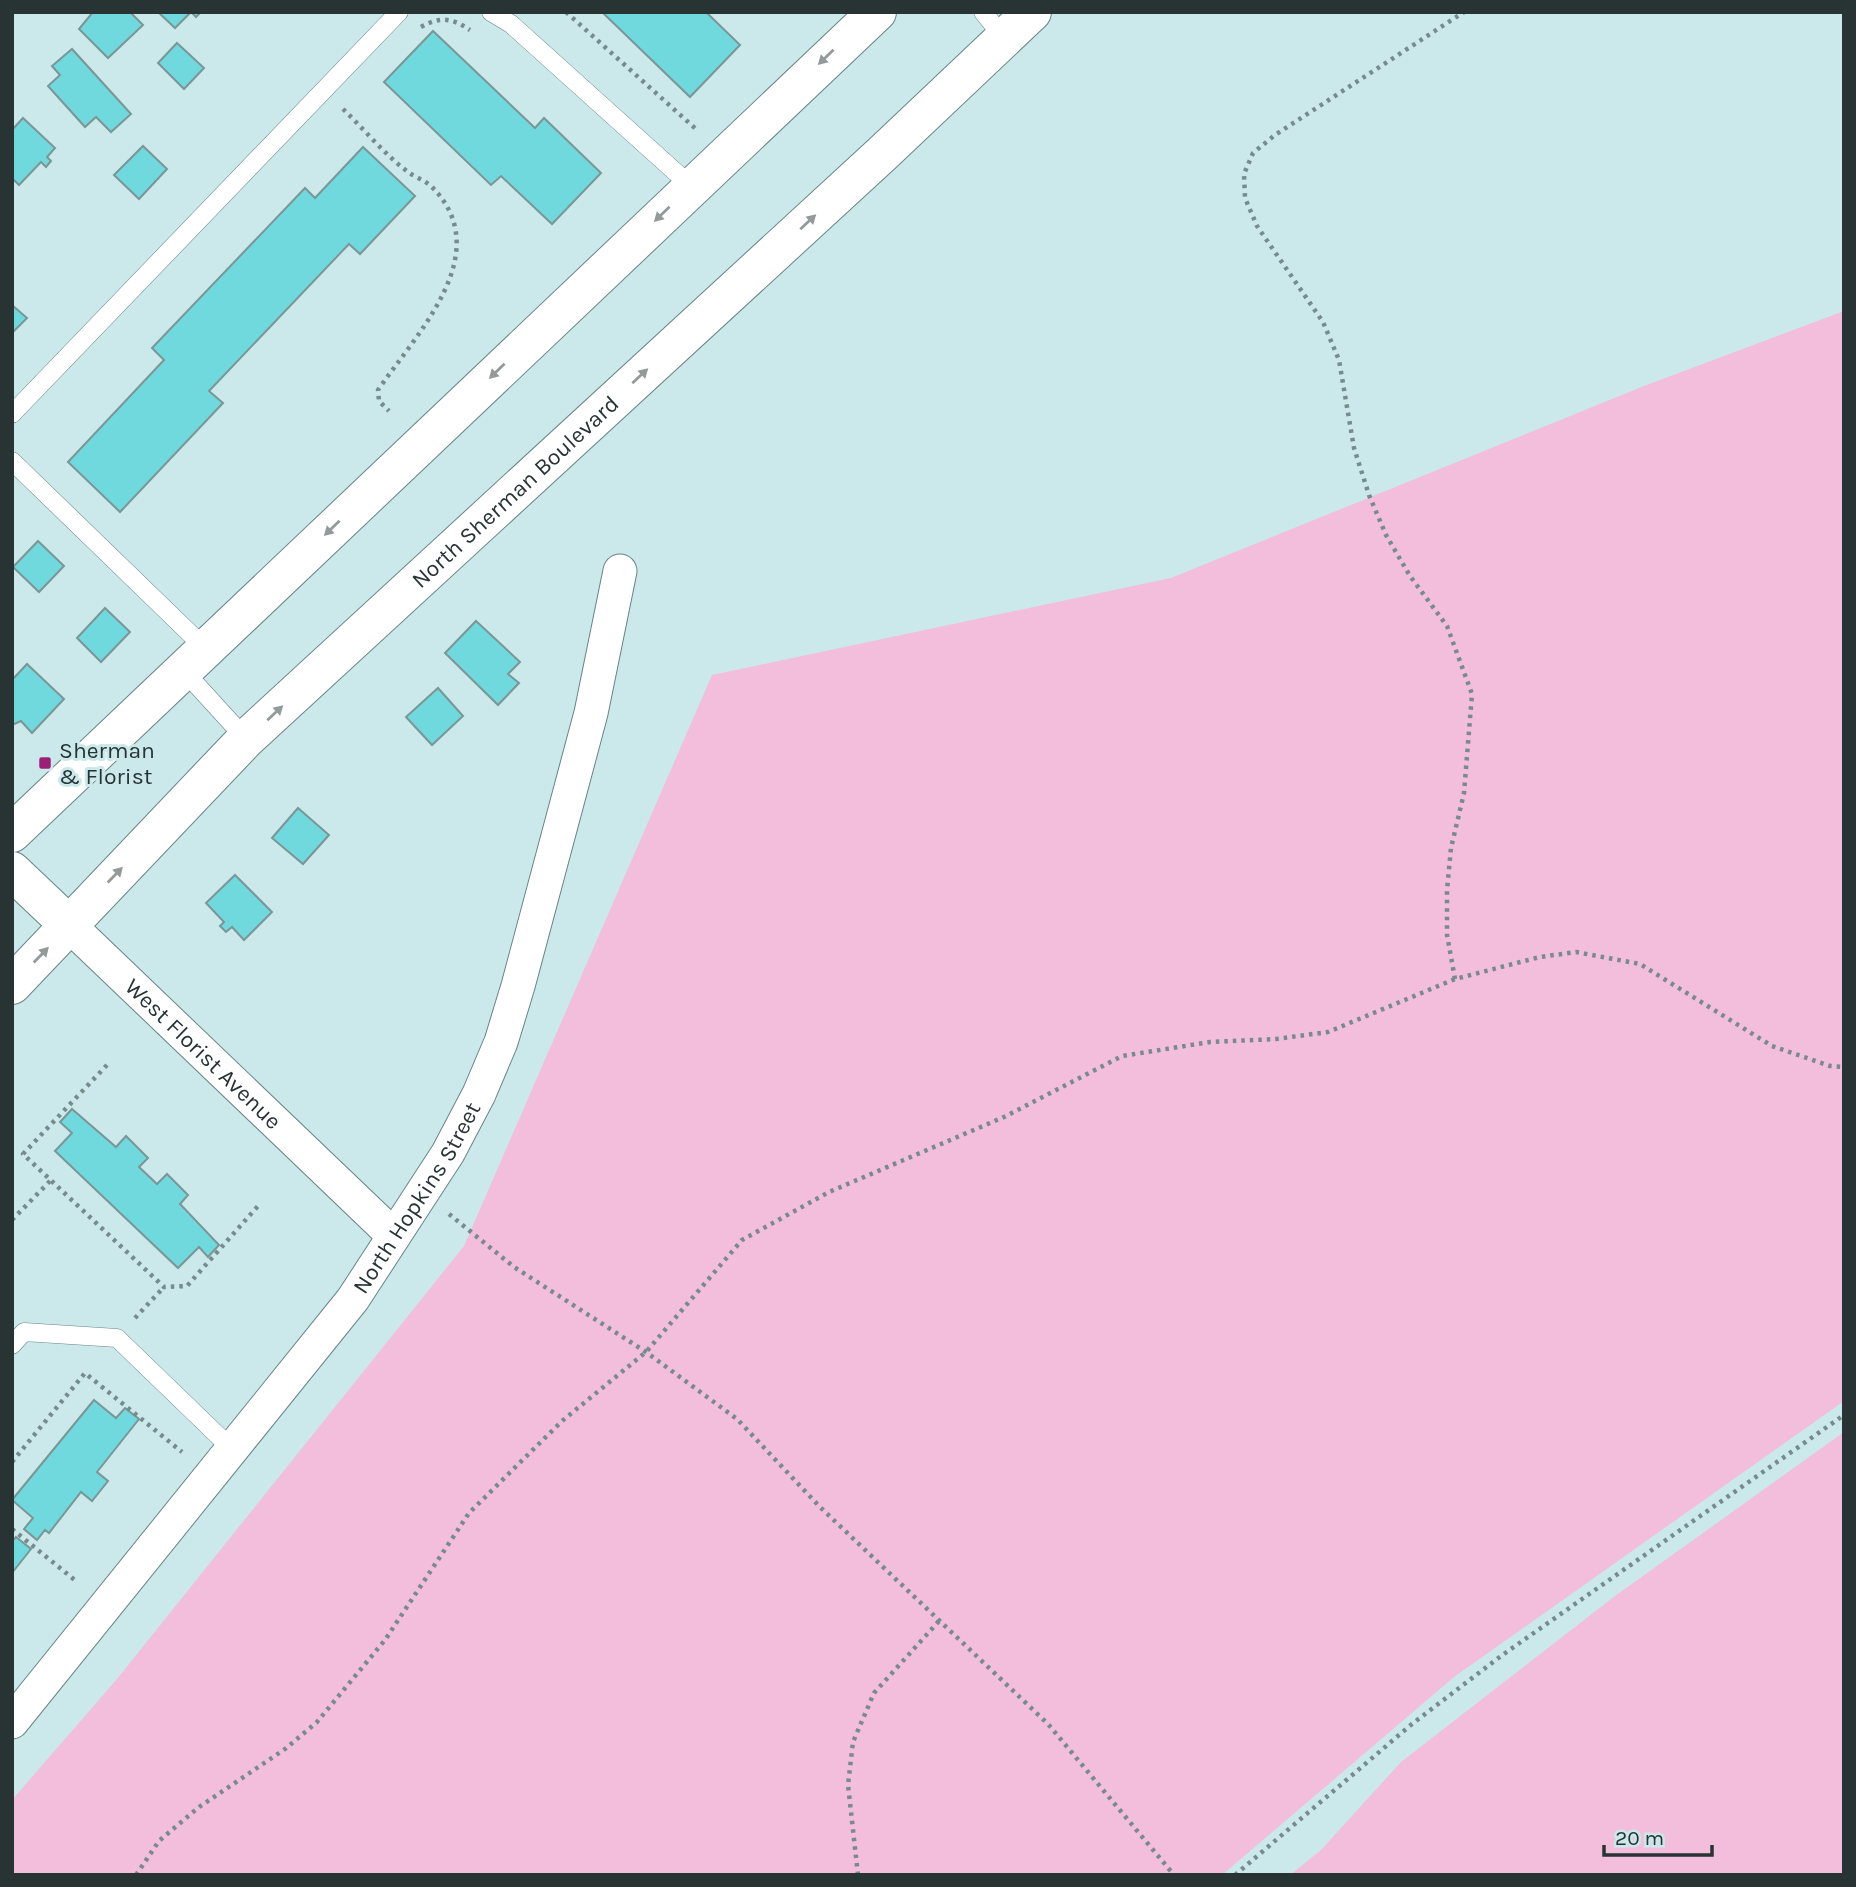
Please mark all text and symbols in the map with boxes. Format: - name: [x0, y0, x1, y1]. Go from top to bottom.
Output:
- one-way arrow: [818, 49, 835, 66]
- one-way arrow: [653, 206, 670, 223]
- one-way arrow: [799, 214, 817, 230]
- one-way arrow: [488, 363, 506, 379]
- one-way arrow: [631, 368, 648, 384]
- street label: North Sherman Boulevard: [406, 390, 624, 594]
- one-way arrow: [324, 519, 341, 535]
- one-way arrow: [266, 705, 283, 721]
- place label: Sherman & Florist: [59, 737, 155, 790]
- marker: Sherman & Florist: [37, 755, 53, 771]
- one-way arrow: [107, 866, 124, 883]
- one-way arrow: [32, 947, 48, 964]
- street label: West Florist Avenue: [119, 973, 287, 1135]
- street label: North Hopkins Street: [347, 1097, 486, 1299]
- scale bar: [1604, 1814, 1713, 1858]
- text: 20 m: [1615, 1826, 1664, 1850]

